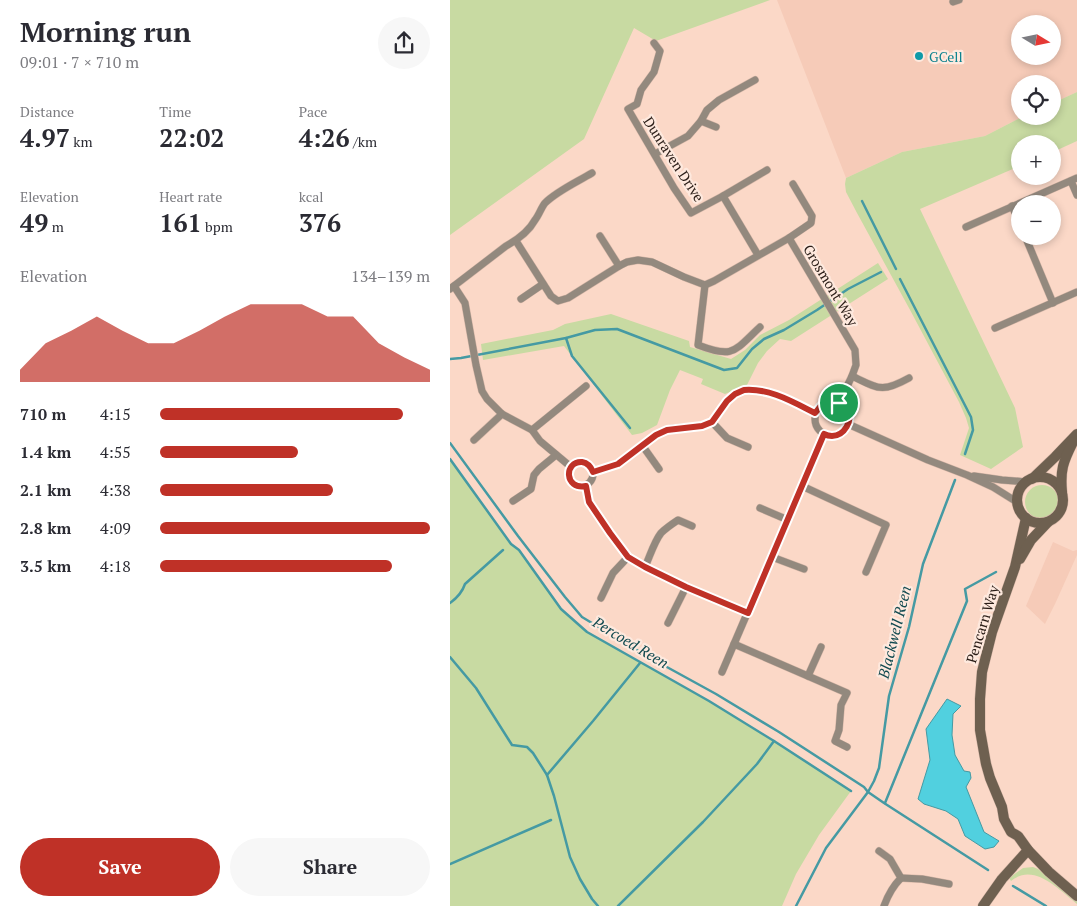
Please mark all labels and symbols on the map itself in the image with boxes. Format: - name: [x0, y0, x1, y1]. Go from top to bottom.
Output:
- north arrow: [1011, 15, 1061, 65]
- place label: GCell: [929, 47, 963, 66]
- marker: GCell: [913, 50, 925, 62]
- street label: Dunraven Drive: [639, 113, 709, 205]
- street label: Grosmont Way: [799, 241, 863, 330]
- pin: [818, 382, 860, 424]
- street label: Pencarn Way: [961, 582, 1003, 665]
- water label: Blackwell Reen: [873, 583, 915, 681]
- water label: Percoed Reen: [589, 611, 672, 672]

